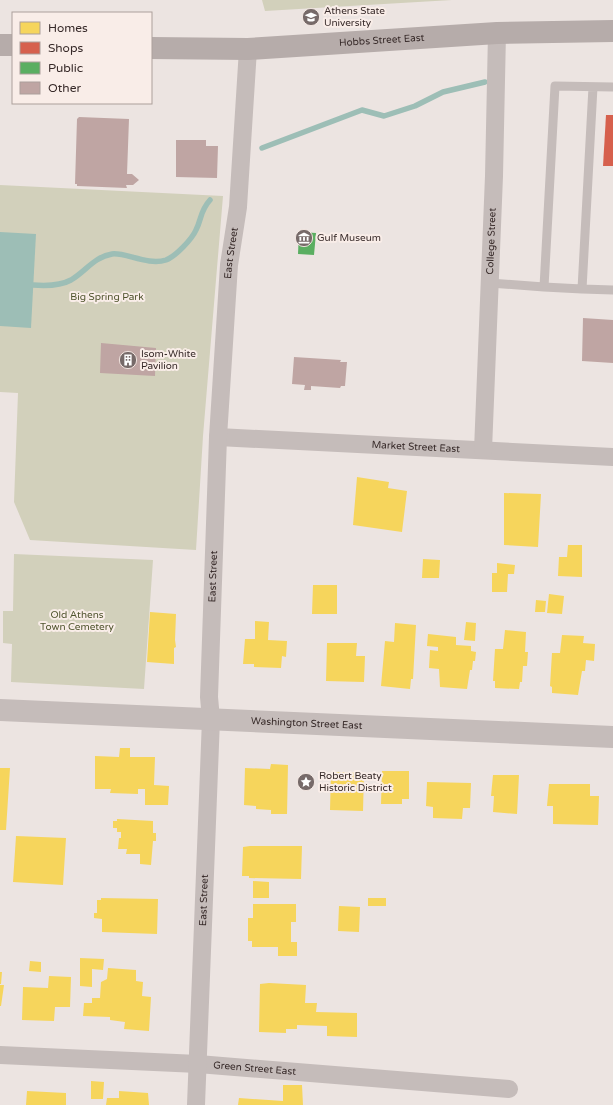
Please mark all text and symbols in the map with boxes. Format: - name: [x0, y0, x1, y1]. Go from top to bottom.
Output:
- place label: Athens State University: [324, 5, 385, 29]
- school or university icon: Athens State University: [301, 7, 321, 27]
- legend: [12, 12, 152, 104]
- text: Homes: [48, 21, 88, 35]
- street label: Hobbs Street East: [339, 32, 425, 49]
- text: Shops: [48, 41, 83, 55]
- text: Public: [48, 61, 83, 75]
- text: Other: [48, 81, 81, 95]
- street label: College Street: [484, 207, 499, 275]
- street label: East Street: [222, 226, 241, 279]
- museum icon: Gulf Museum: [294, 228, 314, 248]
- place label: Gulf Museum: [317, 232, 381, 244]
- park label: Big Spring Park: [70, 291, 144, 303]
- place label: Isom-White Pavilion: [141, 348, 196, 372]
- building icon: Isom-White Pavilion: [118, 350, 138, 370]
- street label: Market Street East: [371, 439, 460, 455]
- street label: East Street: [206, 550, 220, 603]
- park label: Old Athens Town Cemetery: [40, 609, 115, 633]
- street label: Washington Street East: [251, 715, 363, 732]
- place label: Robert Beaty Historic District: [319, 770, 392, 794]
- place icon: Robert Beaty Historic District: [296, 772, 316, 792]
- street label: East Street: [197, 874, 211, 926]
- street label: Green Street East: [213, 1059, 297, 1078]

